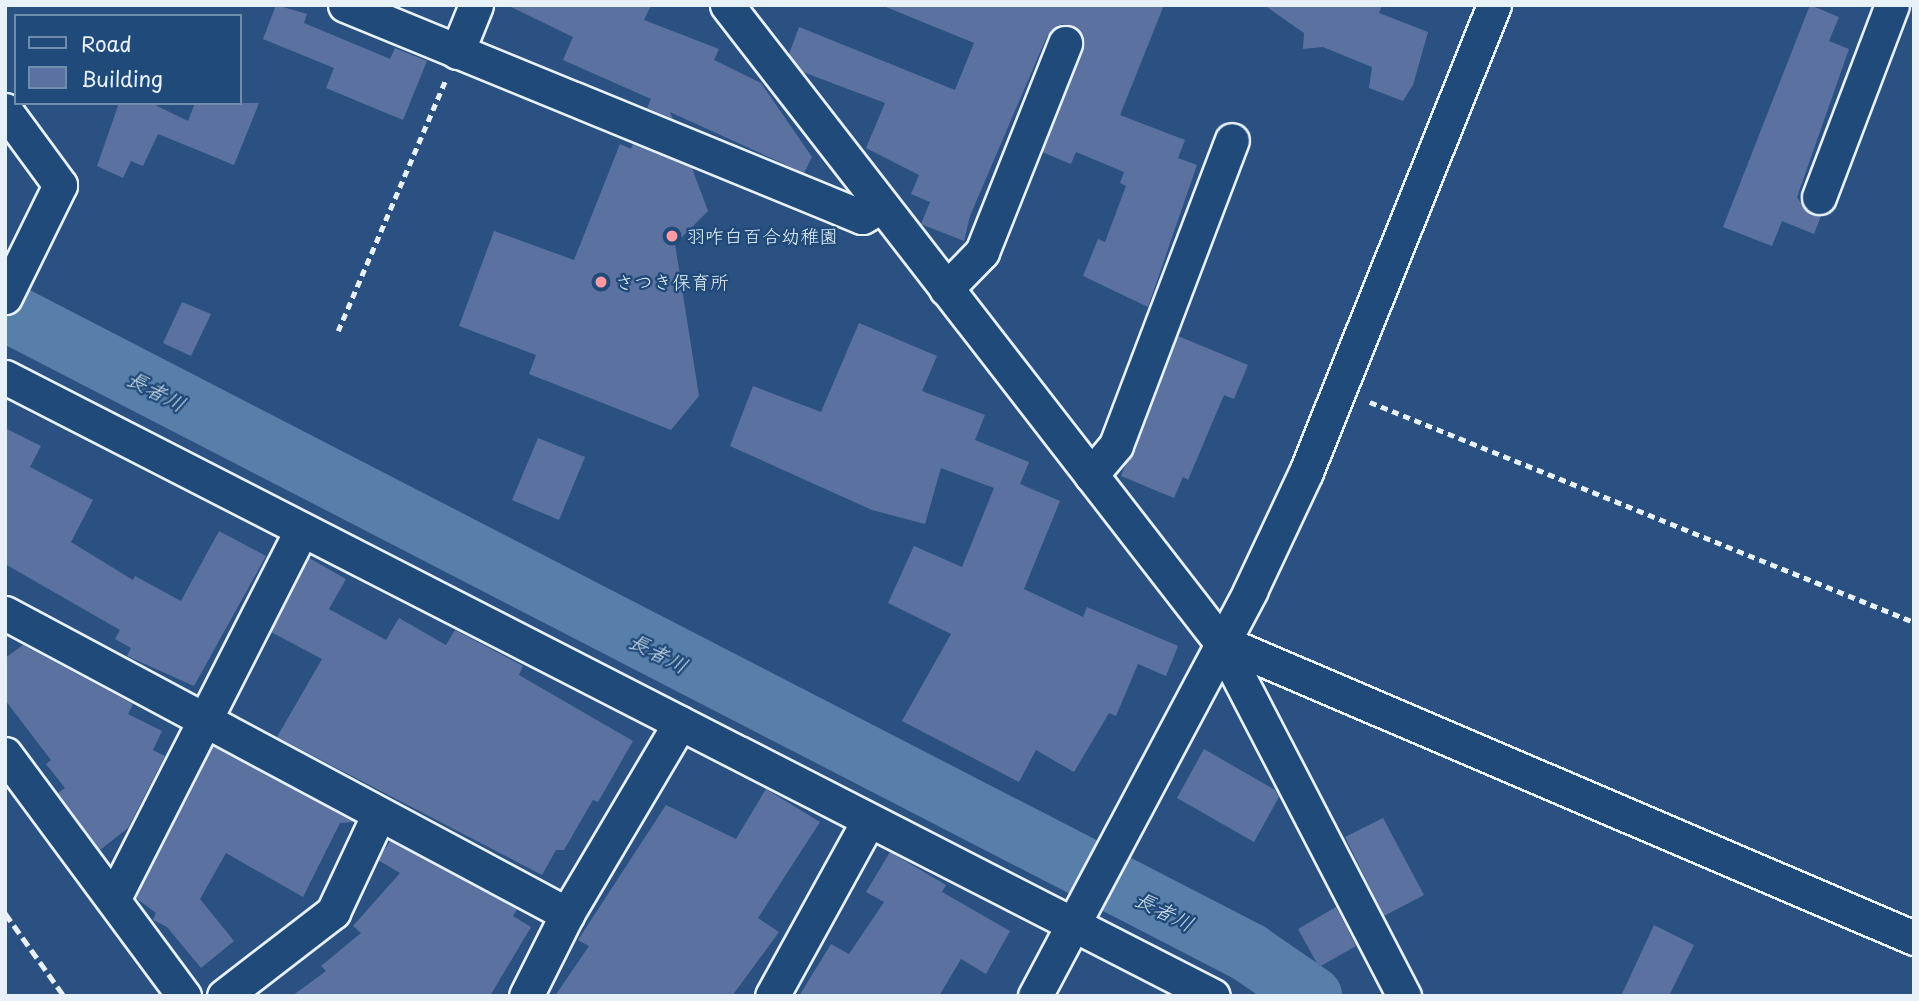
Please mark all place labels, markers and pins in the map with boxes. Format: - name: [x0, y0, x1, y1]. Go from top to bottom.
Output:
- place label: 羽咋白百合幼稚園: [686, 225, 838, 247]
- marker: 羽咋白百合幼稚園: [664, 228, 680, 244]
- place label: さつき保育所: [615, 271, 729, 293]
- marker: さつき保育所: [593, 274, 609, 290]

